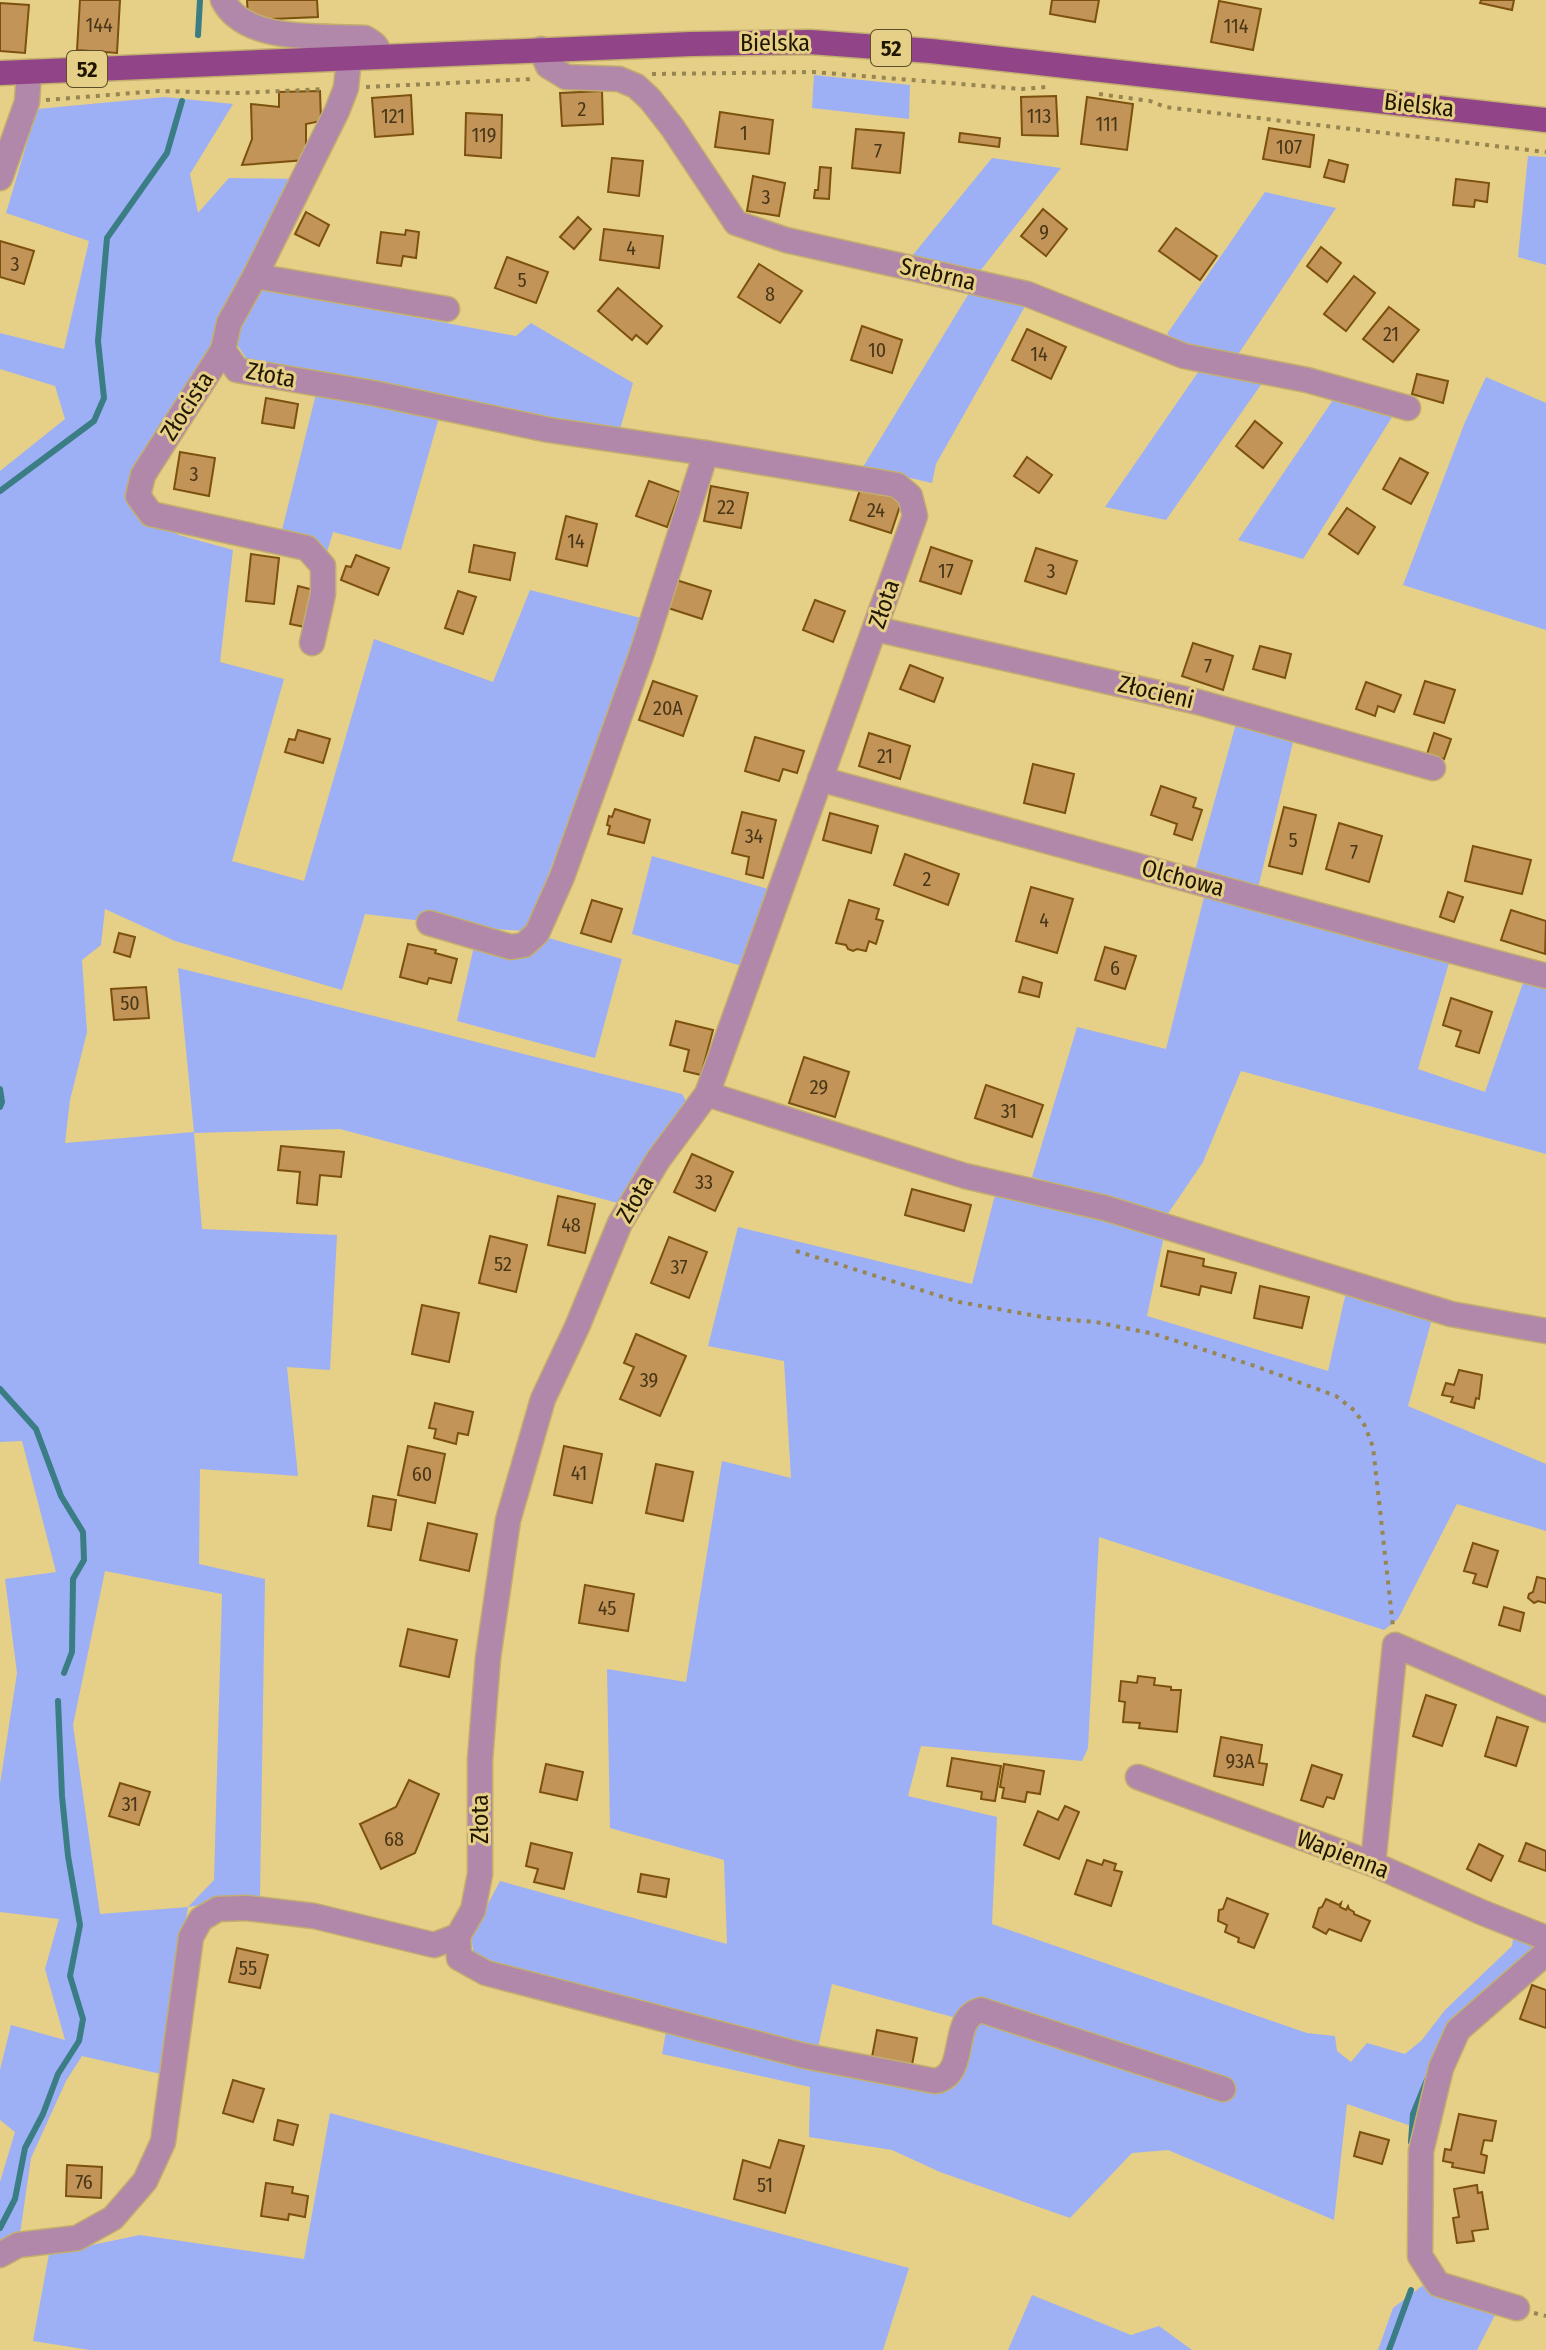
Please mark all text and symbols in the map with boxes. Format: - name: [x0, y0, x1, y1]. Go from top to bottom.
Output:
- house number: 144: [85, 13, 113, 37]
- house number: 114: [1224, 14, 1249, 38]
- street label: Bielska: [740, 29, 810, 57]
- road number: 52: [871, 30, 911, 66]
- road number: 52: [67, 51, 107, 87]
- street label: Bielska: [1383, 87, 1455, 123]
- house number: 2: [578, 97, 587, 121]
- house number: 121: [381, 104, 405, 128]
- house number: 113: [1027, 104, 1051, 128]
- house number: 111: [1096, 112, 1118, 136]
- house number: 1: [740, 121, 748, 145]
- house number: 119: [471, 123, 497, 147]
- house number: 107: [1276, 135, 1302, 159]
- house number: 7: [874, 139, 882, 163]
- house number: 3: [761, 185, 771, 209]
- house number: 9: [1039, 220, 1049, 244]
- house number: 4: [626, 236, 636, 260]
- house number: 3: [10, 252, 20, 276]
- street label: Srebrna: [897, 252, 979, 296]
- house number: 5: [517, 268, 527, 292]
- house number: 8: [765, 282, 775, 306]
- house number: 21: [1383, 322, 1399, 346]
- house number: 10: [868, 338, 886, 362]
- house number: 14: [1030, 342, 1048, 366]
- street label: Złota: [244, 357, 298, 393]
- street label: Złocista: [154, 366, 220, 446]
- house number: 3: [189, 462, 199, 486]
- house number: 22: [717, 495, 735, 519]
- house number: 24: [867, 498, 885, 522]
- house number: 14: [567, 529, 585, 553]
- house number: 17: [938, 559, 954, 583]
- house number: 3: [1046, 559, 1056, 583]
- street label: Złota: [863, 576, 905, 632]
- house number: 7: [1204, 654, 1212, 678]
- street label: Złocieni: [1115, 670, 1197, 714]
- house number: 20A: [653, 696, 683, 720]
- house number: 21: [877, 744, 893, 768]
- house number: 34: [745, 824, 764, 848]
- house number: 5: [1288, 828, 1298, 852]
- house number: 7: [1350, 840, 1358, 864]
- street label: Olchowa: [1139, 854, 1227, 902]
- house number: 2: [923, 867, 932, 891]
- house number: 4: [1039, 908, 1049, 932]
- house number: 6: [1110, 956, 1120, 980]
- house number: 50: [120, 991, 140, 1015]
- house number: 29: [810, 1075, 828, 1099]
- house number: 31: [1001, 1099, 1017, 1123]
- street label: Złota: [610, 1170, 660, 1228]
- house number: 33: [695, 1170, 713, 1194]
- house number: 48: [561, 1213, 581, 1237]
- house number: 52: [494, 1252, 512, 1276]
- house number: 37: [670, 1255, 688, 1279]
- house number: 39: [640, 1368, 658, 1392]
- house number: 41: [571, 1461, 587, 1485]
- house number: 60: [412, 1462, 432, 1486]
- house number: 45: [598, 1596, 616, 1620]
- house number: 93A: [1226, 1749, 1255, 1773]
- house number: 31: [122, 1792, 138, 1816]
- street label: Złota: [466, 1794, 494, 1844]
- street label: Wapienna: [1293, 1824, 1393, 1884]
- house number: 68: [384, 1827, 404, 1851]
- house number: 55: [239, 1956, 257, 1980]
- house number: 76: [75, 2170, 93, 2194]
- house number: 51: [757, 2173, 773, 2197]

